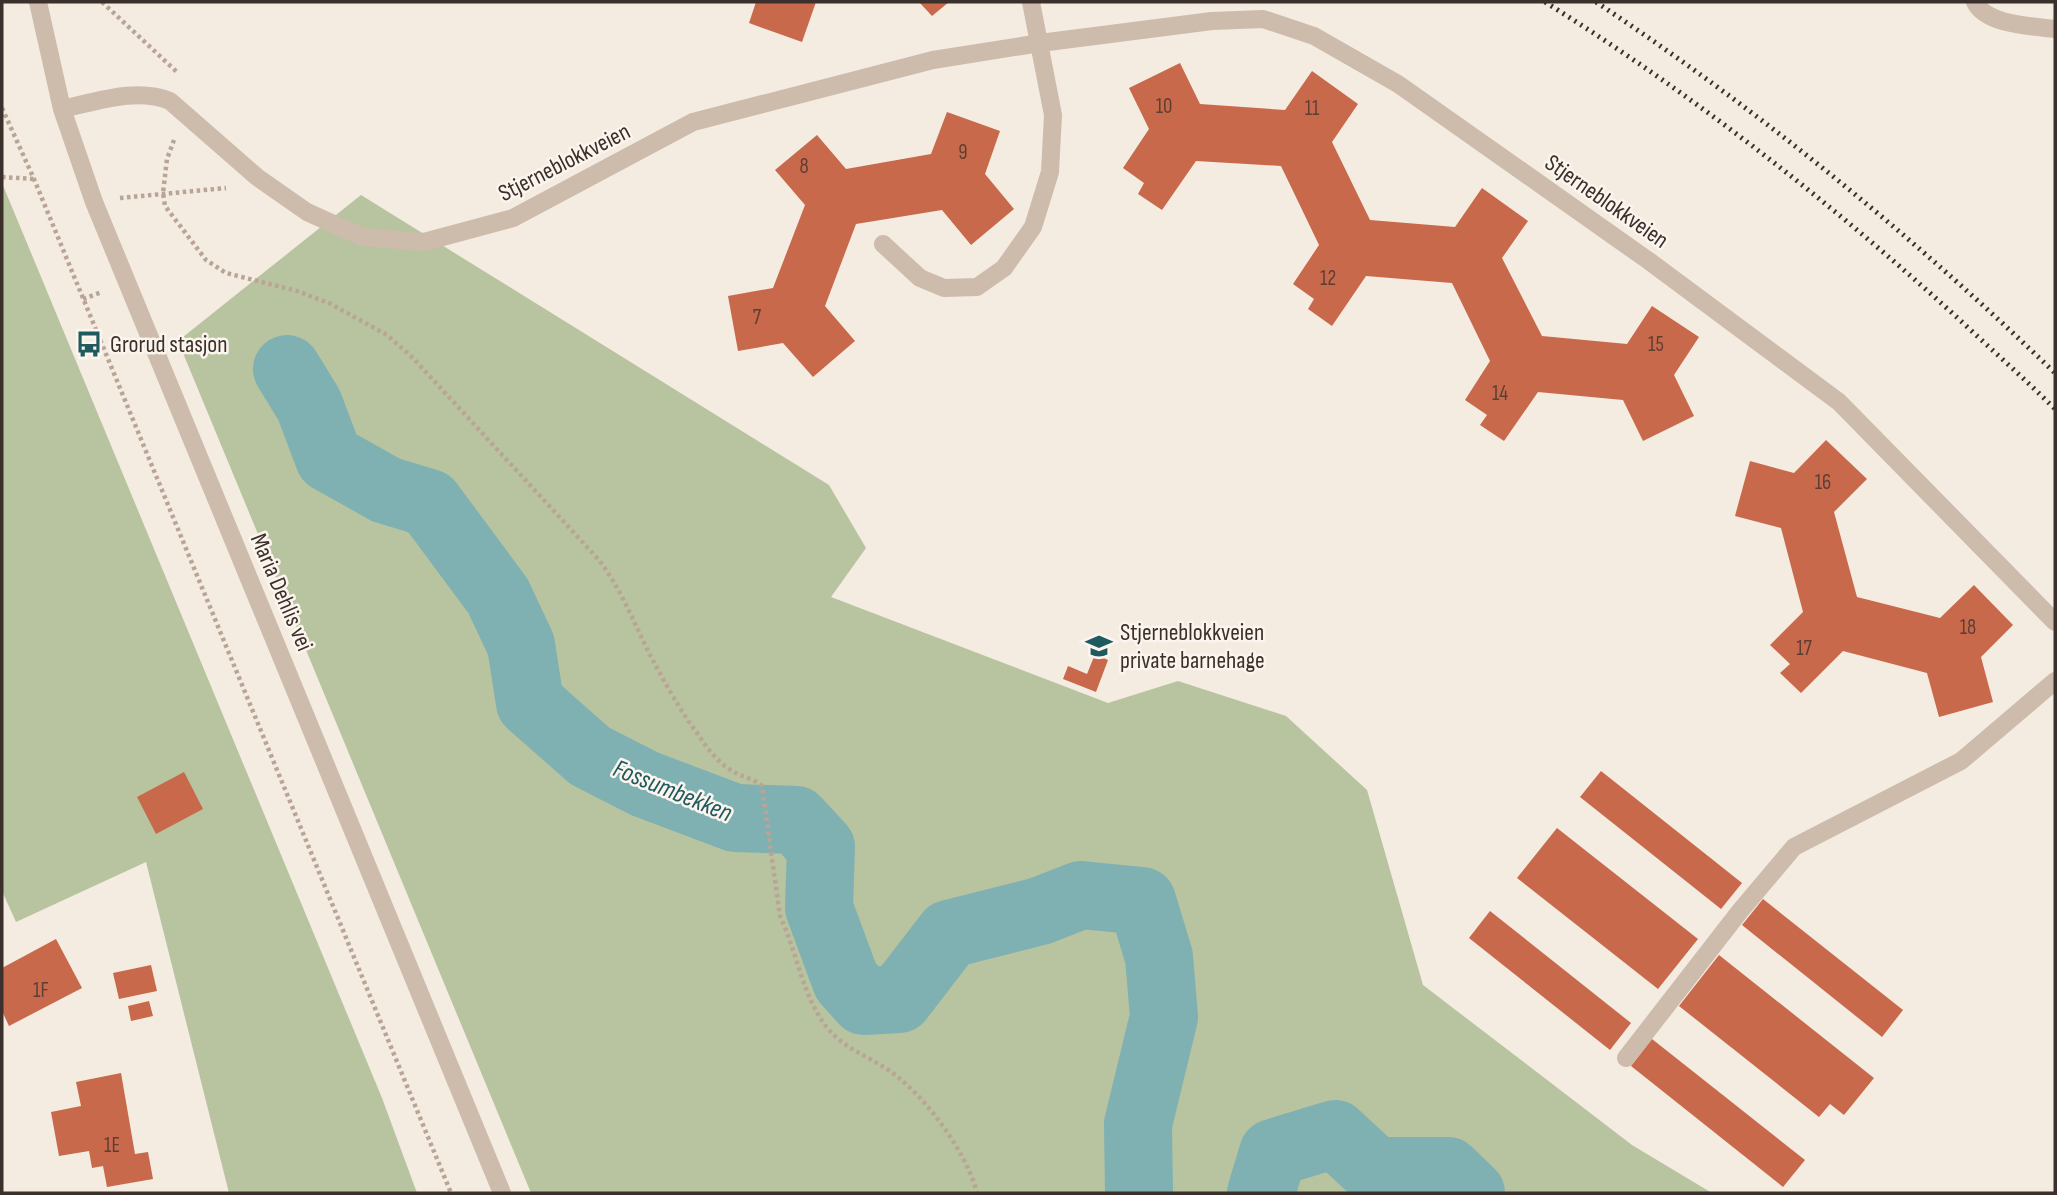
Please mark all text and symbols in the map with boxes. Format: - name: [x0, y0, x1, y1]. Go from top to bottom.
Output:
- house number: 10: [1156, 94, 1172, 119]
- house number: 11: [1305, 96, 1320, 121]
- street label: Stjerneblokkveien: [493, 117, 635, 208]
- house number: 9: [958, 140, 968, 165]
- street label: Stjerneblokkveien: [1539, 148, 1674, 255]
- house number: 8: [799, 154, 809, 179]
- house number: 12: [1320, 266, 1336, 291]
- house number: 7: [753, 305, 762, 330]
- bus stop icon: Grorud stasjon: [74, 329, 104, 359]
- place label: Grorud stasjon: [110, 330, 227, 359]
- house number: 15: [1648, 332, 1664, 357]
- house number: 14: [1492, 381, 1508, 406]
- house number: 16: [1815, 470, 1831, 495]
- street label: Maria Dehlis vei: [244, 529, 319, 655]
- house number: 18: [1960, 615, 1976, 640]
- place label: Stjerneblokkveien private barnehage: [1120, 618, 1265, 675]
- school or university icon: Stjerneblokkveien private barnehage: [1084, 631, 1114, 661]
- house number: 17: [1796, 636, 1812, 661]
- water label: Fossumbekken: [608, 753, 737, 829]
- house number: 1F: [33, 978, 49, 1003]
- house number: 1E: [104, 1133, 120, 1158]

